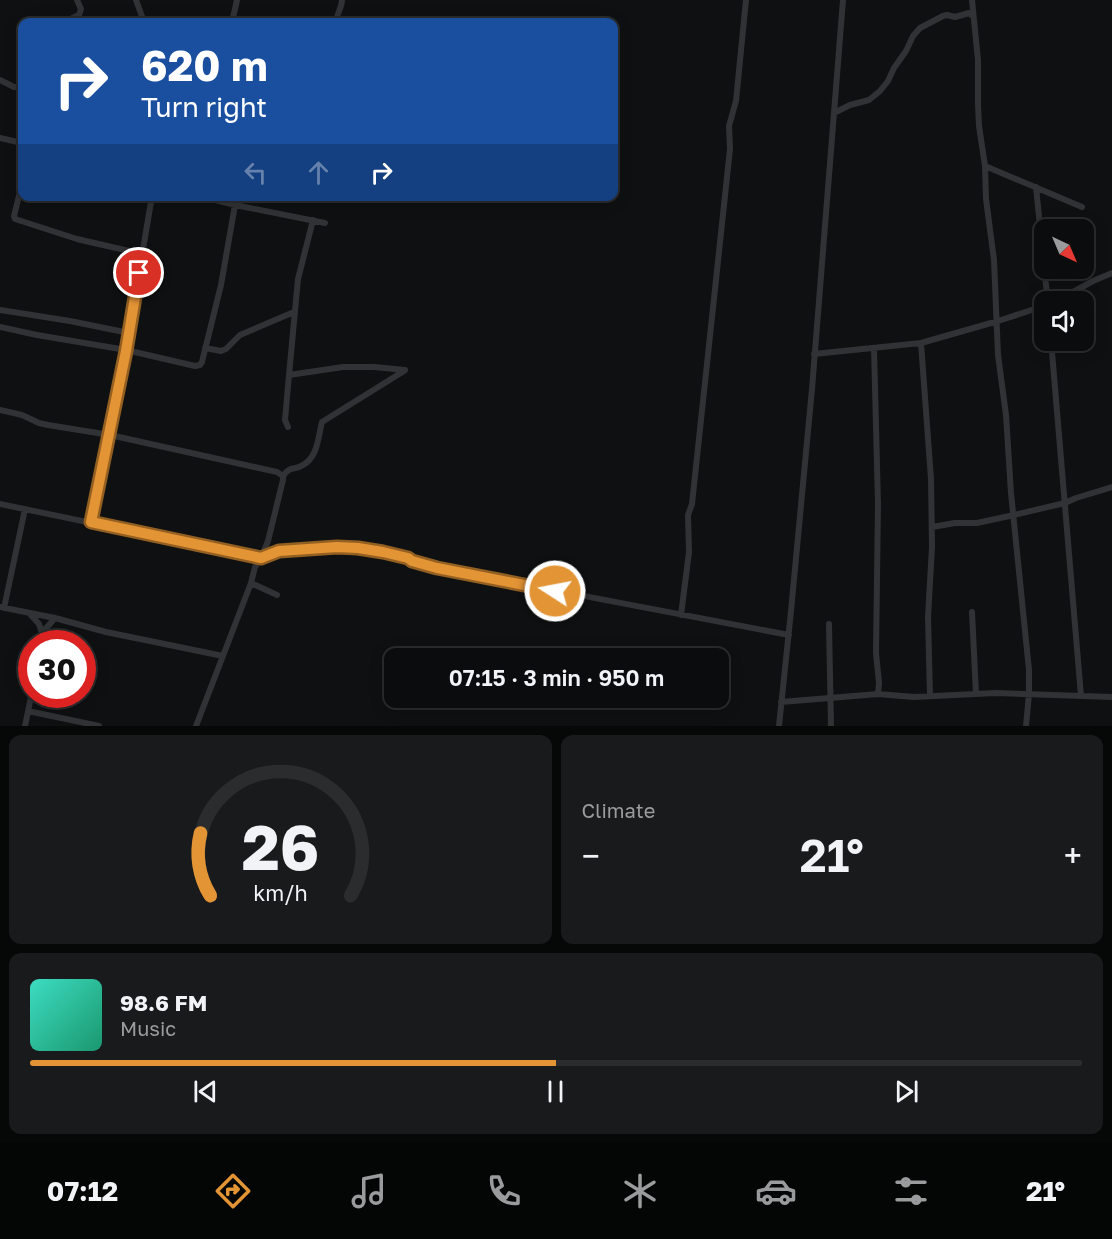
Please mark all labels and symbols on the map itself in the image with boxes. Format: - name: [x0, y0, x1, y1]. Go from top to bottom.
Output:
- north arrow: [1034, 219, 1094, 279]
- pin: [113, 247, 164, 298]
- position arrow: [523, 559, 587, 623]
- speed limit sign: 30: [18, 630, 96, 708]

